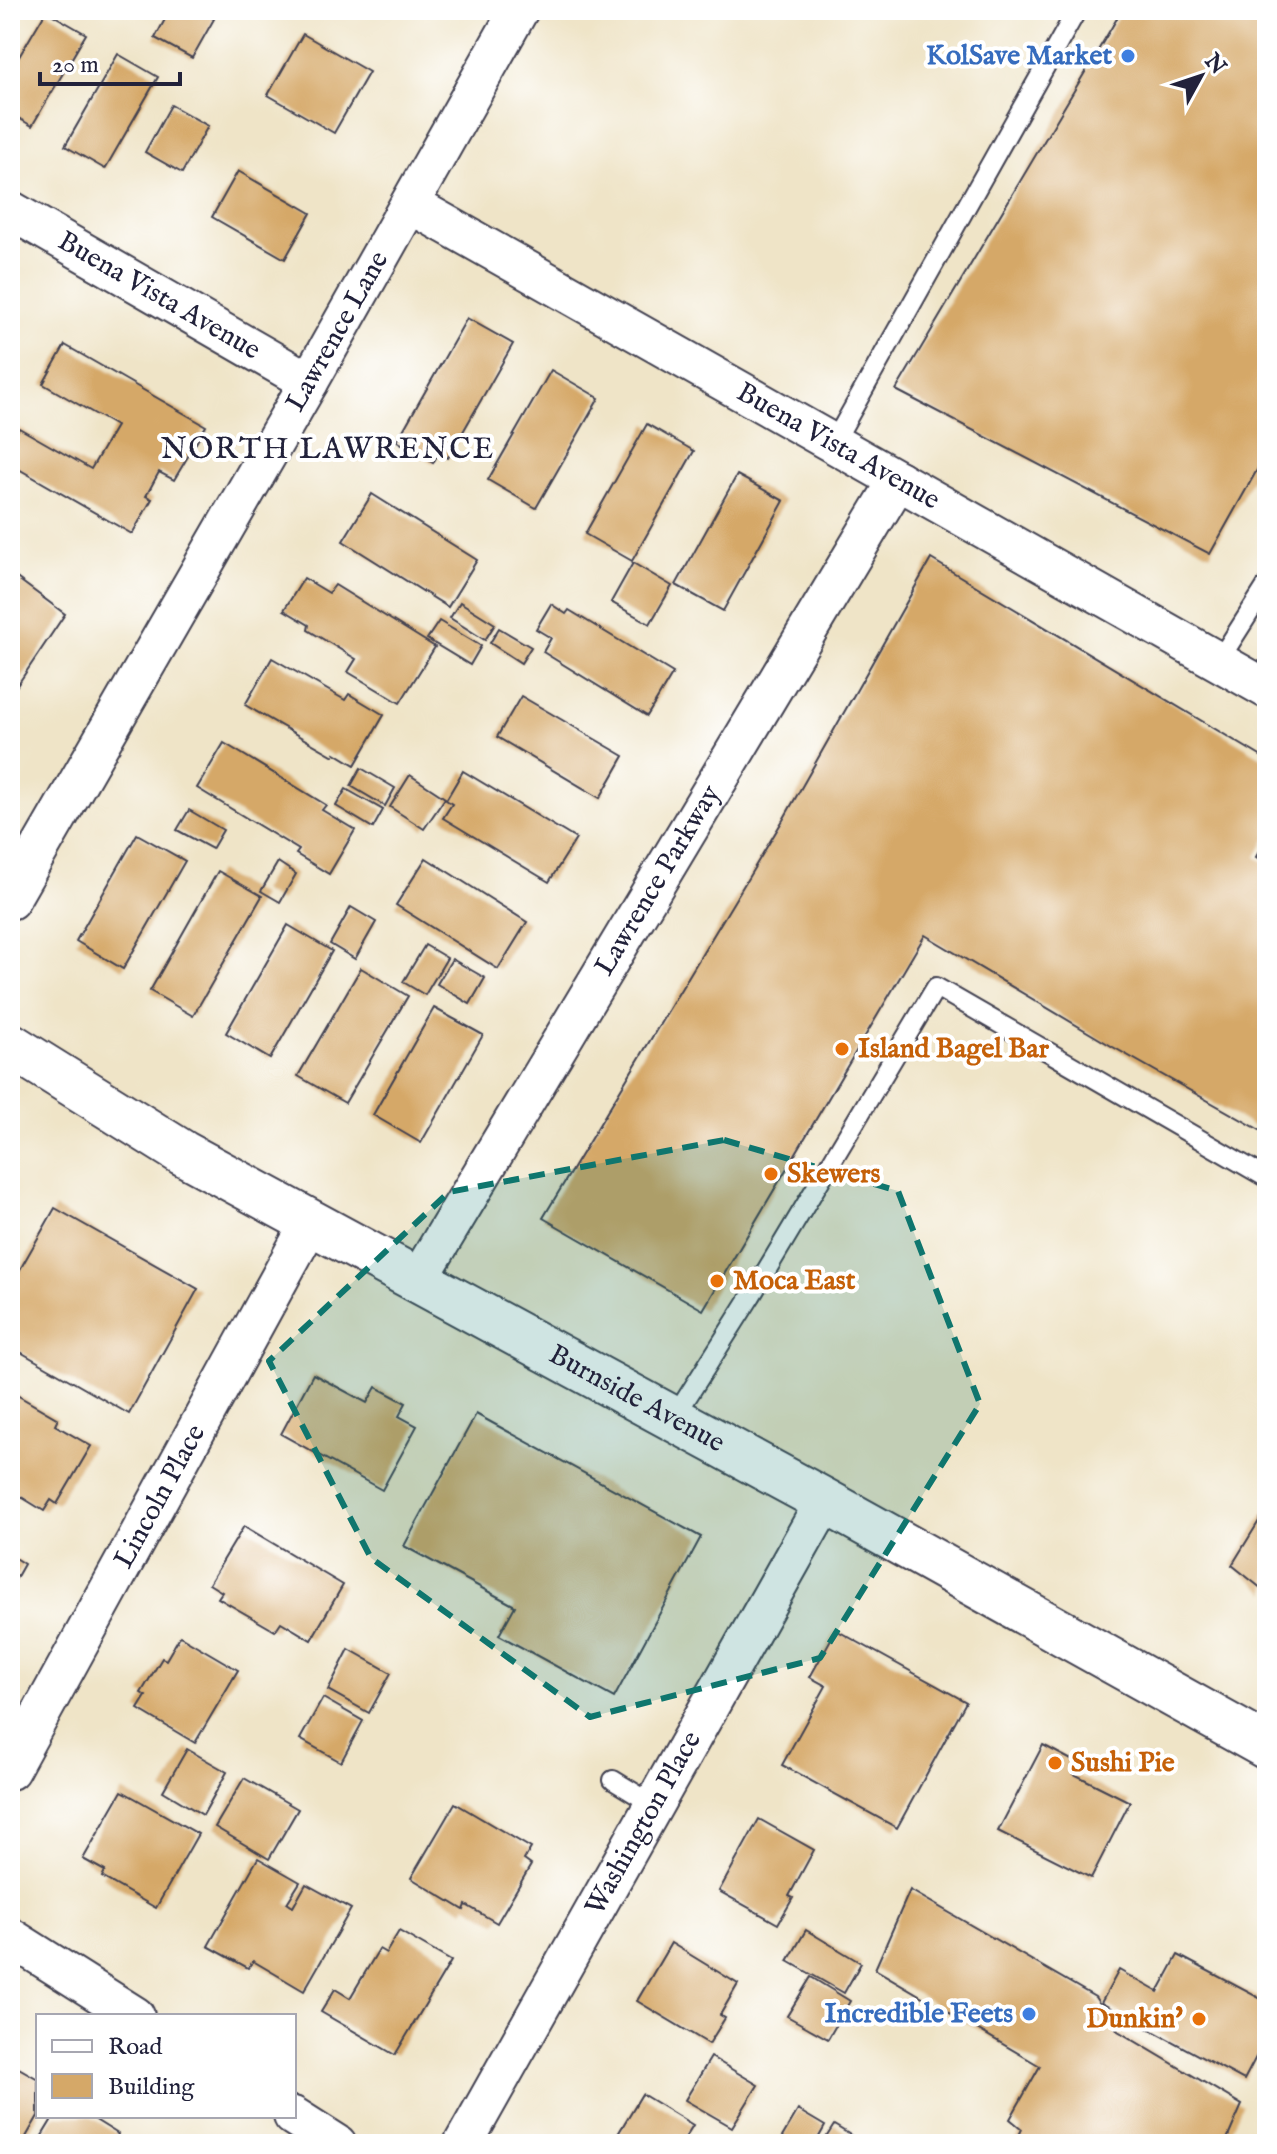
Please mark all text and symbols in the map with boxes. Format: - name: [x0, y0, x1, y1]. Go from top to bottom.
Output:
- scale bar: [40, 36, 180, 86]
- north arrow: [1161, 36, 1241, 116]
- place label: KolSave Market: [926, 39, 1112, 74]
- marker: KolSave Market: [1119, 47, 1137, 65]
- text: N: [1197, 47, 1232, 81]
- text: 20 m: [52, 50, 99, 81]
- street label: Buena Vista Avenue: [51, 224, 267, 368]
- street label: Lawrence Lane: [278, 245, 397, 418]
- street label: Buena Vista Avenue: [730, 375, 946, 518]
- district label: NORTH LAWRENCE: [161, 431, 495, 469]
- street label: Lawrence Parkway: [587, 779, 728, 982]
- place label: Island Bagel Bar: [858, 1032, 1050, 1067]
- marker: Island Bagel Bar: [833, 1040, 851, 1058]
- place label: Skewers: [787, 1157, 880, 1192]
- marker: Skewers: [762, 1165, 780, 1183]
- place label: Moca East: [733, 1264, 856, 1299]
- marker: Moca East: [708, 1272, 726, 1290]
- street label: Burnside Avenue: [543, 1337, 731, 1461]
- street label: Lincoln Place: [106, 1418, 214, 1575]
- street label: Washington Place: [578, 1725, 709, 1922]
- place label: Sushi Pie: [1071, 1746, 1175, 1781]
- marker: Sushi Pie: [1046, 1754, 1064, 1772]
- place label: Incredible Feets: [825, 1997, 1013, 2032]
- place label: Dunkin': [1086, 2002, 1183, 2037]
- marker: Incredible Feets: [1020, 2005, 1038, 2023]
- marker: Dunkin': [1190, 2010, 1208, 2028]
- legend: [36, 2014, 296, 2118]
- text: Road: [108, 2032, 162, 2063]
- text: Building: [108, 2072, 195, 2103]

